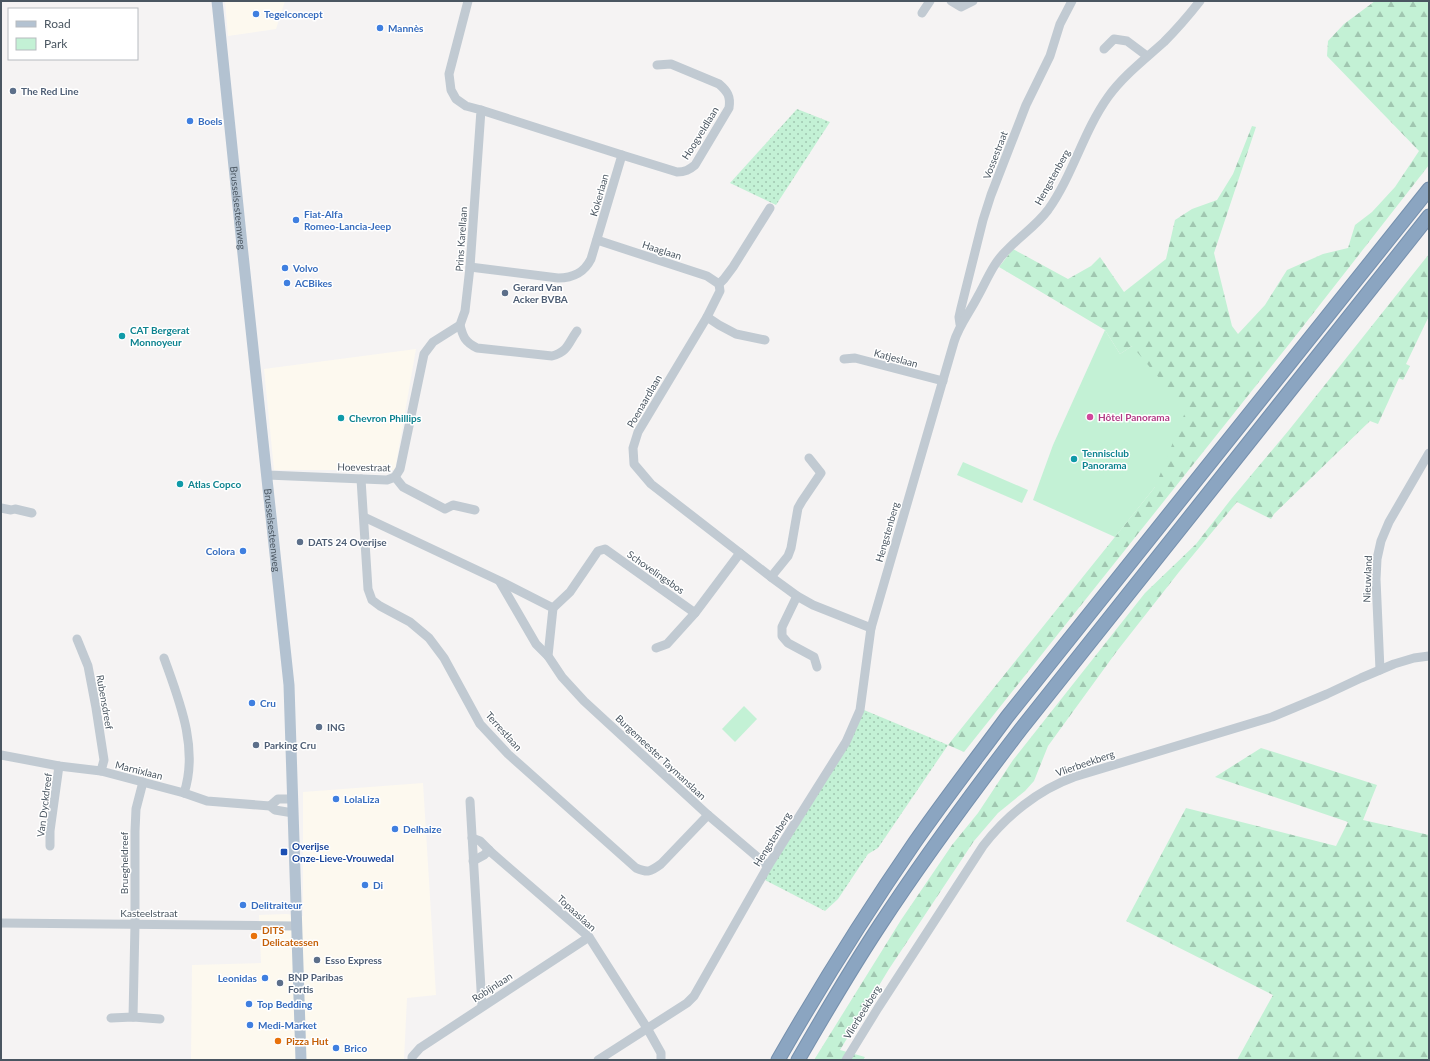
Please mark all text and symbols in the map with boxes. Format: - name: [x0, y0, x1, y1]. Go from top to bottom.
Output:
- legend: [8, 8, 138, 60]
- place label: Tegelconcept: [264, 8, 323, 20]
- marker: Tegelconcept: [251, 9, 261, 19]
- text: Road: [44, 16, 71, 31]
- place label: Mannès: [388, 22, 424, 34]
- marker: Mannès: [375, 23, 385, 33]
- text: Park: [44, 36, 68, 51]
- place label: The Red Line: [21, 85, 79, 97]
- marker: The Red Line: [8, 86, 18, 96]
- street label: Hoogveldlaan: [679, 104, 721, 162]
- place label: Boels: [198, 115, 223, 127]
- marker: Boels: [185, 116, 195, 126]
- street label: Vossestraat: [980, 129, 1010, 181]
- street label: Hengstenberg: [1032, 147, 1072, 207]
- street label: Brusselsesteenweg: [228, 166, 248, 250]
- street label: Kokerlaan: [587, 172, 611, 218]
- street label: Prins Karellaan: [453, 206, 469, 272]
- place label: Fiat-Alfa Romeo-Lancia-Jeep: [304, 208, 391, 232]
- marker: Fiat-Alfa Romeo-Lancia-Jeep: [291, 215, 301, 225]
- street label: Haaglaan: [641, 238, 683, 262]
- place label: Volvo: [292, 262, 319, 274]
- marker: Volvo: [280, 263, 290, 273]
- place label: ACBikes: [294, 277, 333, 289]
- marker: ACBikes: [282, 278, 292, 288]
- place label: Gerard Van Acker BVBA: [512, 281, 568, 305]
- marker: Gerard Van Acker BVBA: [500, 288, 510, 298]
- place label: CAT Bergerat Monnoyeur: [130, 324, 190, 348]
- marker: CAT Bergerat Monnoyeur: [117, 331, 127, 341]
- street label: Katjeslaan: [873, 346, 919, 370]
- street label: Poenaardlaan: [624, 372, 664, 430]
- place label: Hôtel Panorama: [1098, 411, 1170, 423]
- place label: Chevron Phillips: [349, 412, 422, 424]
- marker: Hôtel Panorama: [1085, 412, 1095, 422]
- marker: Chevron Phillips: [336, 413, 346, 423]
- place label: Tennisclub Panorama: [1082, 447, 1129, 471]
- marker: Tennisclub Panorama: [1069, 454, 1079, 464]
- street label: Hoevestraat: [337, 461, 391, 473]
- place label: Atlas Copco: [187, 478, 241, 490]
- marker: Atlas Copco: [175, 479, 185, 489]
- street label: Brusselsesteenweg: [262, 488, 283, 572]
- street label: Hengstenberg: [873, 501, 901, 563]
- place label: DATS 24 Overijse: [308, 536, 387, 548]
- marker: DATS 24 Overijse: [295, 537, 305, 547]
- place label: Colora: [206, 545, 235, 557]
- marker: Colora: [238, 546, 248, 556]
- street label: Schovelingsbos: [625, 548, 687, 596]
- street label: Nieuwland: [1360, 555, 1374, 603]
- street label: Rubensdreef: [94, 674, 116, 731]
- place label: Cru: [260, 697, 276, 709]
- marker: Cru: [247, 698, 257, 708]
- street label: Terrestlaan: [483, 709, 525, 753]
- street label: Burgemeester Taymanslaan: [613, 712, 709, 802]
- place label: ING: [327, 721, 345, 733]
- marker: ING: [314, 722, 324, 732]
- place label: Parking Cru: [264, 739, 316, 751]
- marker: Parking Cru: [251, 740, 261, 750]
- street label: Vlierbeekberg: [1054, 747, 1116, 779]
- street label: Marnixlaan: [114, 758, 164, 782]
- street label: Van Dyckdreef: [34, 772, 54, 838]
- place label: LolaLiza: [344, 793, 380, 805]
- marker: LolaLiza: [331, 794, 341, 804]
- street label: Hengstenberg: [751, 810, 793, 868]
- place label: Delhaize: [403, 823, 442, 835]
- marker: Delhaize: [390, 824, 400, 834]
- street label: Bruegheldreef: [118, 831, 130, 894]
- place label: Overijse Onze-Lieve-Vrouwedal: [292, 840, 394, 864]
- marker: Overijse Onze-Lieve-Vrouwedal: [279, 847, 289, 857]
- place label: Di: [373, 879, 384, 891]
- marker: Di: [360, 880, 370, 890]
- street label: Topaaslaan: [555, 892, 599, 934]
- place label: Delitraiteur: [251, 899, 303, 911]
- marker: Delitraiteur: [238, 900, 248, 910]
- street label: Kasteelstraat: [120, 907, 178, 919]
- place label: DITS Delicatessen: [262, 924, 319, 948]
- marker: DITS Delicatessen: [249, 931, 259, 941]
- place label: Esso Express: [325, 954, 383, 966]
- marker: Esso Express: [312, 955, 322, 965]
- street label: Robijnlaan: [470, 970, 514, 1004]
- place label: BNP Paribas Fortis: [288, 971, 344, 995]
- place label: Leonidas: [218, 972, 258, 984]
- marker: Leonidas: [260, 973, 270, 983]
- marker: BNP Paribas Fortis: [275, 978, 285, 988]
- street label: Vlierbeekberg: [841, 983, 883, 1041]
- place label: Top Bedding: [257, 998, 313, 1010]
- marker: Top Bedding: [244, 999, 254, 1009]
- place label: Medi-Market: [258, 1019, 317, 1031]
- marker: Medi-Market: [245, 1020, 255, 1030]
- place label: Pizza Hut: [286, 1035, 329, 1047]
- marker: Pizza Hut: [273, 1036, 283, 1046]
- place label: Brico: [344, 1042, 367, 1054]
- marker: Brico: [331, 1043, 341, 1053]

